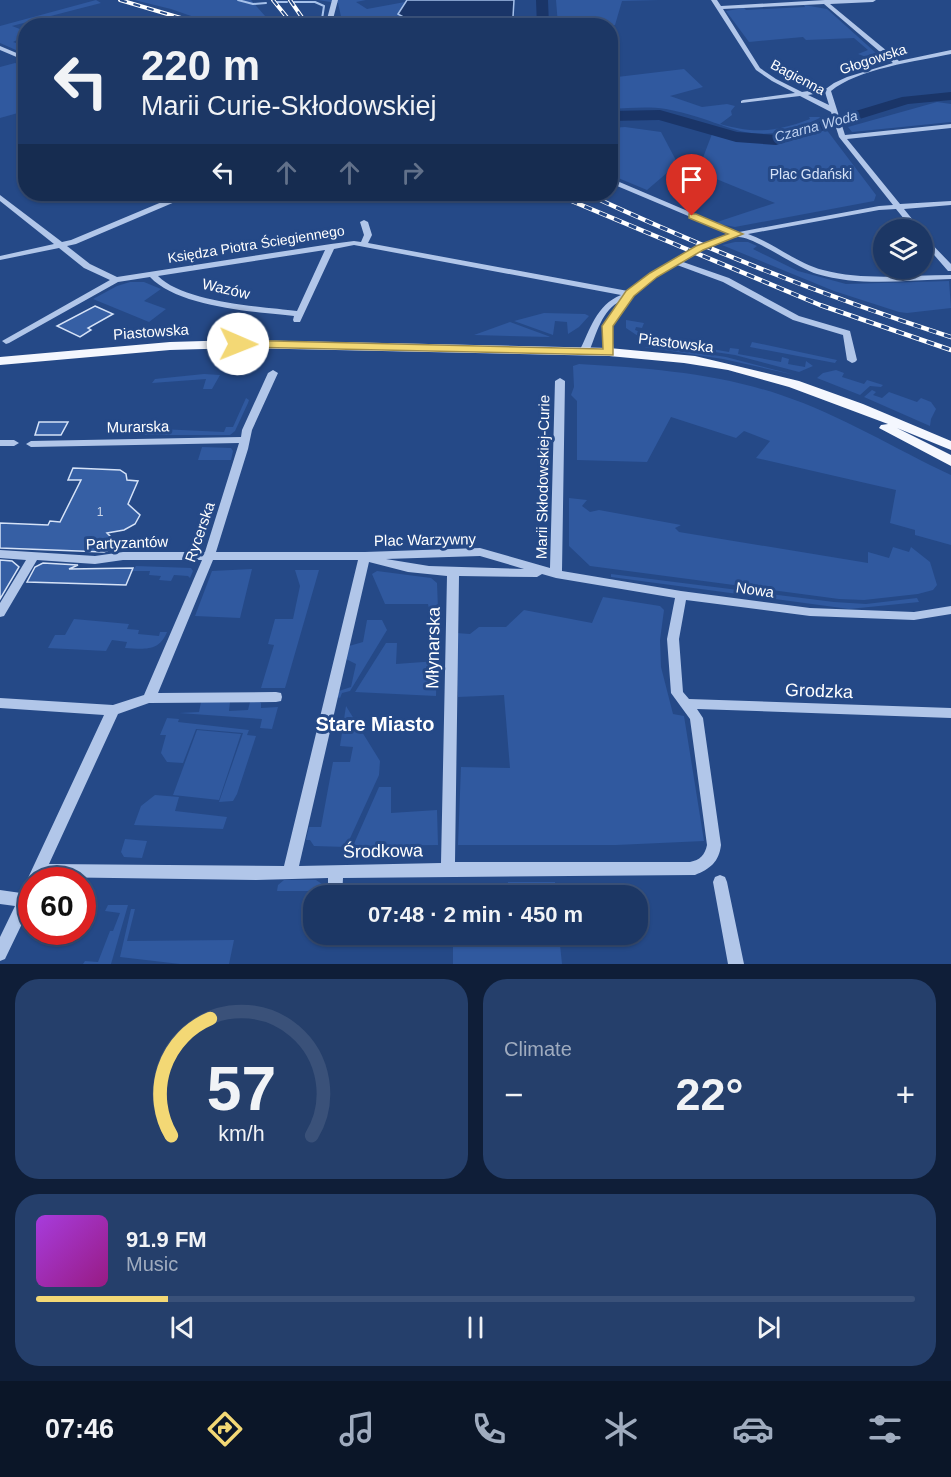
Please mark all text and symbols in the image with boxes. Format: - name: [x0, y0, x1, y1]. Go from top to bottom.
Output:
- street label: Głogowska: [838, 41, 909, 77]
- icon: left: [42, 42, 120, 120]
- text: 220 m: [141, 42, 260, 89]
- street label: Bagienna: [768, 56, 828, 98]
- text: Marii Curie-Skłodowskiej: [141, 91, 437, 121]
- water label: Czarna Woda: [773, 107, 860, 145]
- pin: [666, 154, 717, 216]
- icon: left: [207, 156, 240, 189]
- icon: ahead: [270, 156, 303, 189]
- icon: ahead: [333, 156, 366, 189]
- icon: right: [396, 156, 429, 189]
- icon: arrive: [675, 163, 708, 196]
- park label: Plac Gdański: [770, 166, 852, 182]
- map controls: [873, 219, 933, 279]
- button: layers: [873, 219, 933, 279]
- street label: Księdza Piotra Ściegiennego: [166, 221, 346, 266]
- street label: Wazów: [201, 275, 252, 302]
- position arrow: [206, 312, 270, 376]
- street label: Piastowska: [113, 320, 190, 343]
- street label: Piastowska: [637, 329, 715, 356]
- street label: Marii Skłodowskiej-Curie: [533, 395, 552, 559]
- street label: Murarska: [107, 417, 170, 436]
- street label: Rycerska: [181, 499, 218, 564]
- house number: 1: [97, 505, 104, 519]
- street label: Plac Warzywny: [374, 530, 477, 549]
- street label: Partyzantów: [85, 533, 169, 552]
- street label: Nowa: [735, 578, 776, 601]
- street label: Młynarska: [422, 606, 444, 689]
- street label: Grodzka: [785, 680, 854, 702]
- district label: Stare Miasto: [316, 713, 434, 735]
- street label: Środkowa: [343, 839, 424, 862]
- speed limit sign: 60: [18, 867, 96, 945]
- text: 07:48 · 2 min · 450 m: [368, 902, 583, 927]
- text: Climate: [504, 1038, 572, 1060]
- text: 57: [207, 1054, 276, 1123]
- text: 22°: [675, 1069, 744, 1120]
- text: −: [504, 1076, 523, 1113]
- text: +: [896, 1076, 915, 1113]
- text: km/h: [218, 1122, 265, 1146]
- text: 91.9 FM: [126, 1227, 207, 1252]
- text: Music: [126, 1253, 178, 1275]
- icon: previous: [166, 1311, 199, 1344]
- icon: pause: [459, 1311, 492, 1344]
- icon: next: [752, 1311, 785, 1344]
- icon: directions: [204, 1408, 246, 1450]
- icon: music: [336, 1408, 378, 1450]
- icon: phone: [468, 1408, 510, 1450]
- icon: climate: [600, 1408, 642, 1450]
- icon: car: [732, 1408, 774, 1450]
- icon: filters: [864, 1408, 906, 1450]
- text: 07:46: [45, 1414, 114, 1444]

